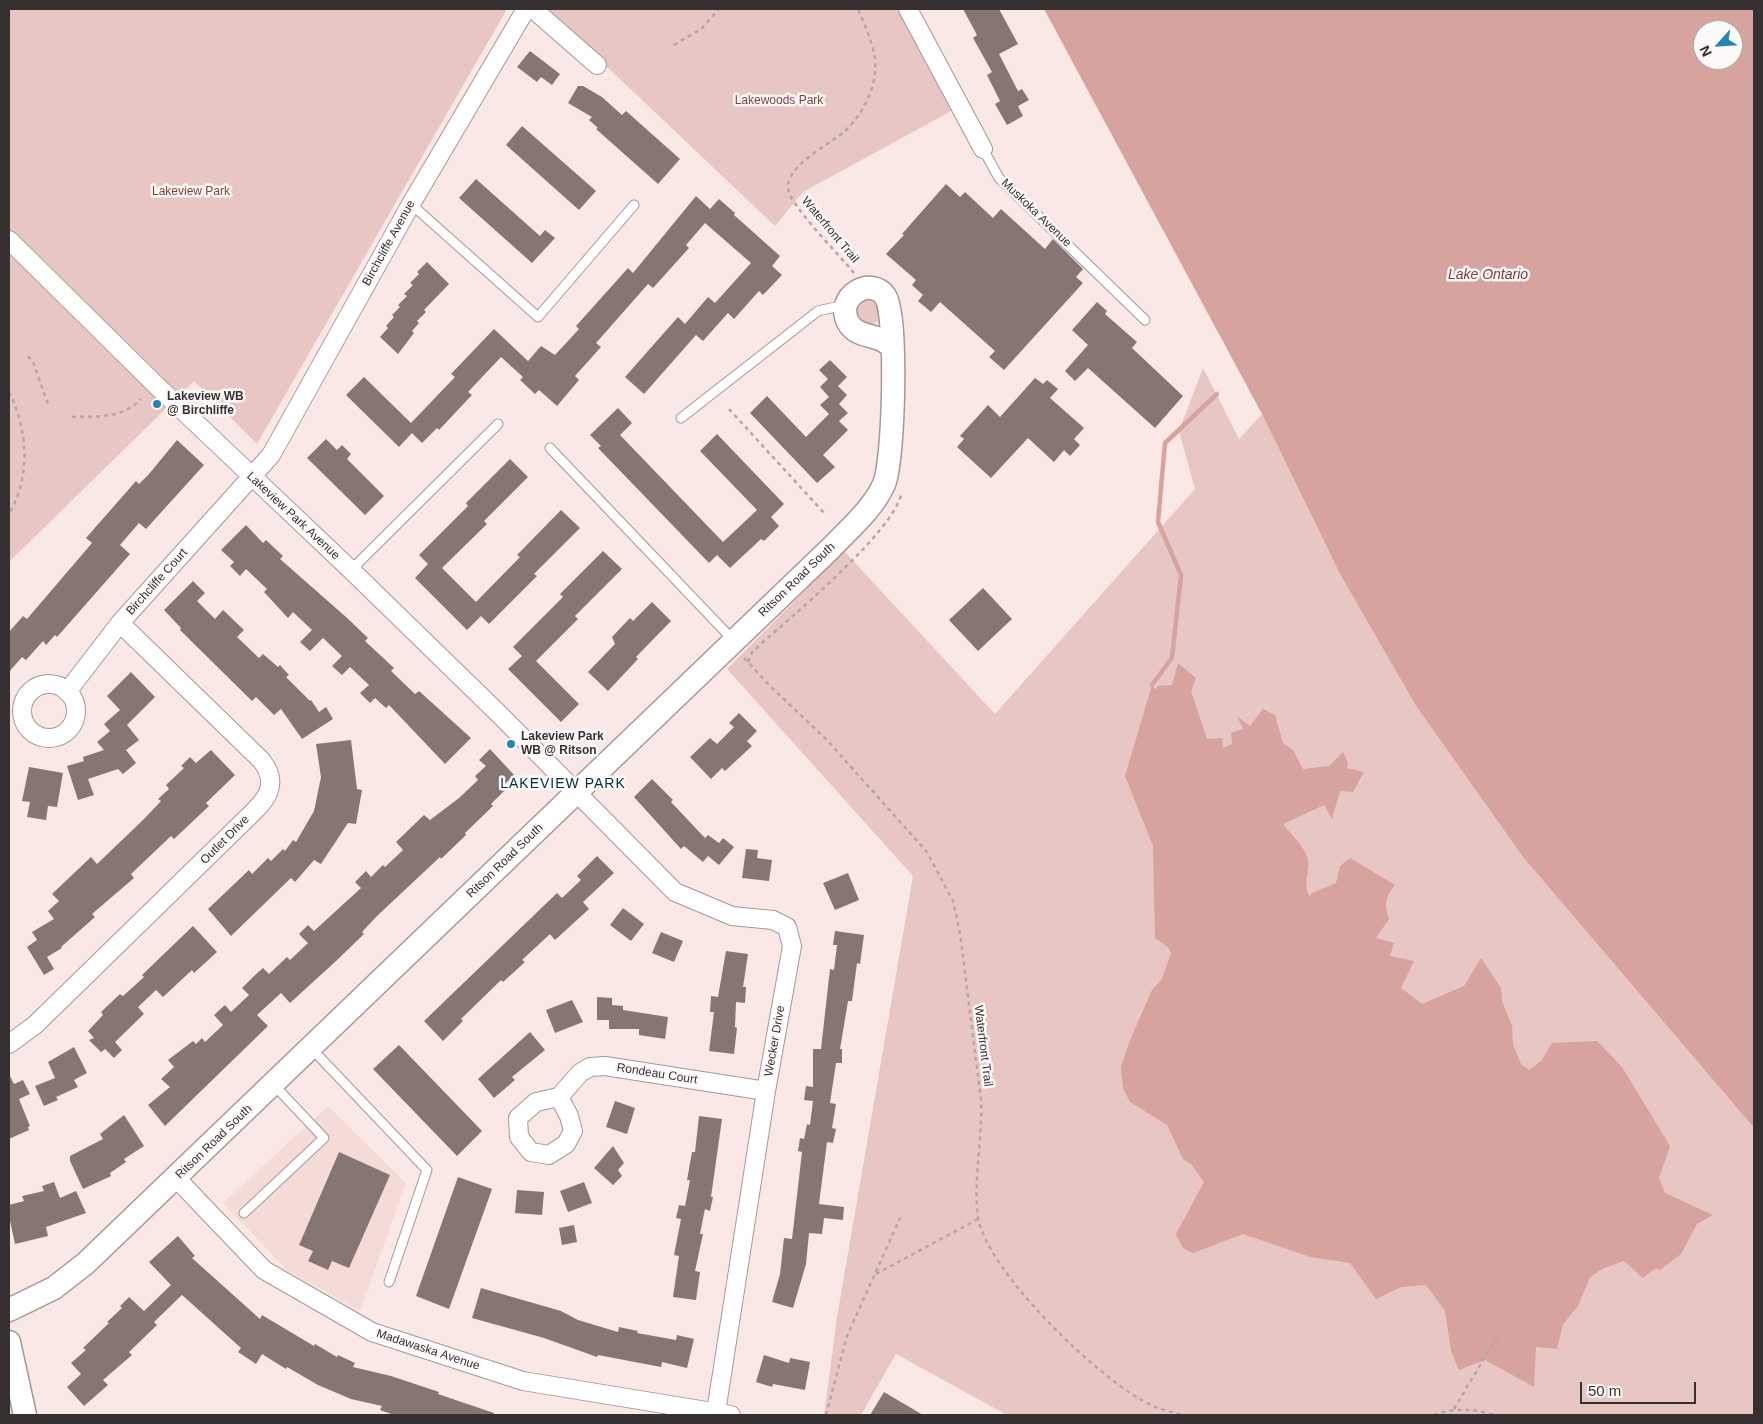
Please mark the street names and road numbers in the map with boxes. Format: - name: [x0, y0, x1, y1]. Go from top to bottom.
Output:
- street label: Muskoka Avenue: [998, 176, 1074, 250]
- street label: Waterfront Trail: [798, 194, 862, 266]
- street label: Birchcliffe Avenue: [360, 198, 418, 288]
- street label: Lakeview Park Avenue: [244, 469, 342, 563]
- street label: Ritson Road South: [756, 540, 838, 620]
- street label: Birchcliffe Court: [123, 546, 191, 618]
- street label: Outlet Drive: [198, 813, 252, 867]
- street label: Ritson Road South: [464, 821, 546, 901]
- street label: Wecker Drive: [762, 1004, 788, 1078]
- street label: Waterfront Trail: [971, 1005, 995, 1087]
- street label: Rondeau Court: [616, 1061, 698, 1087]
- street label: Ritson Road South: [173, 1102, 255, 1182]
- street label: Madawaska Avenue: [374, 1326, 482, 1374]

